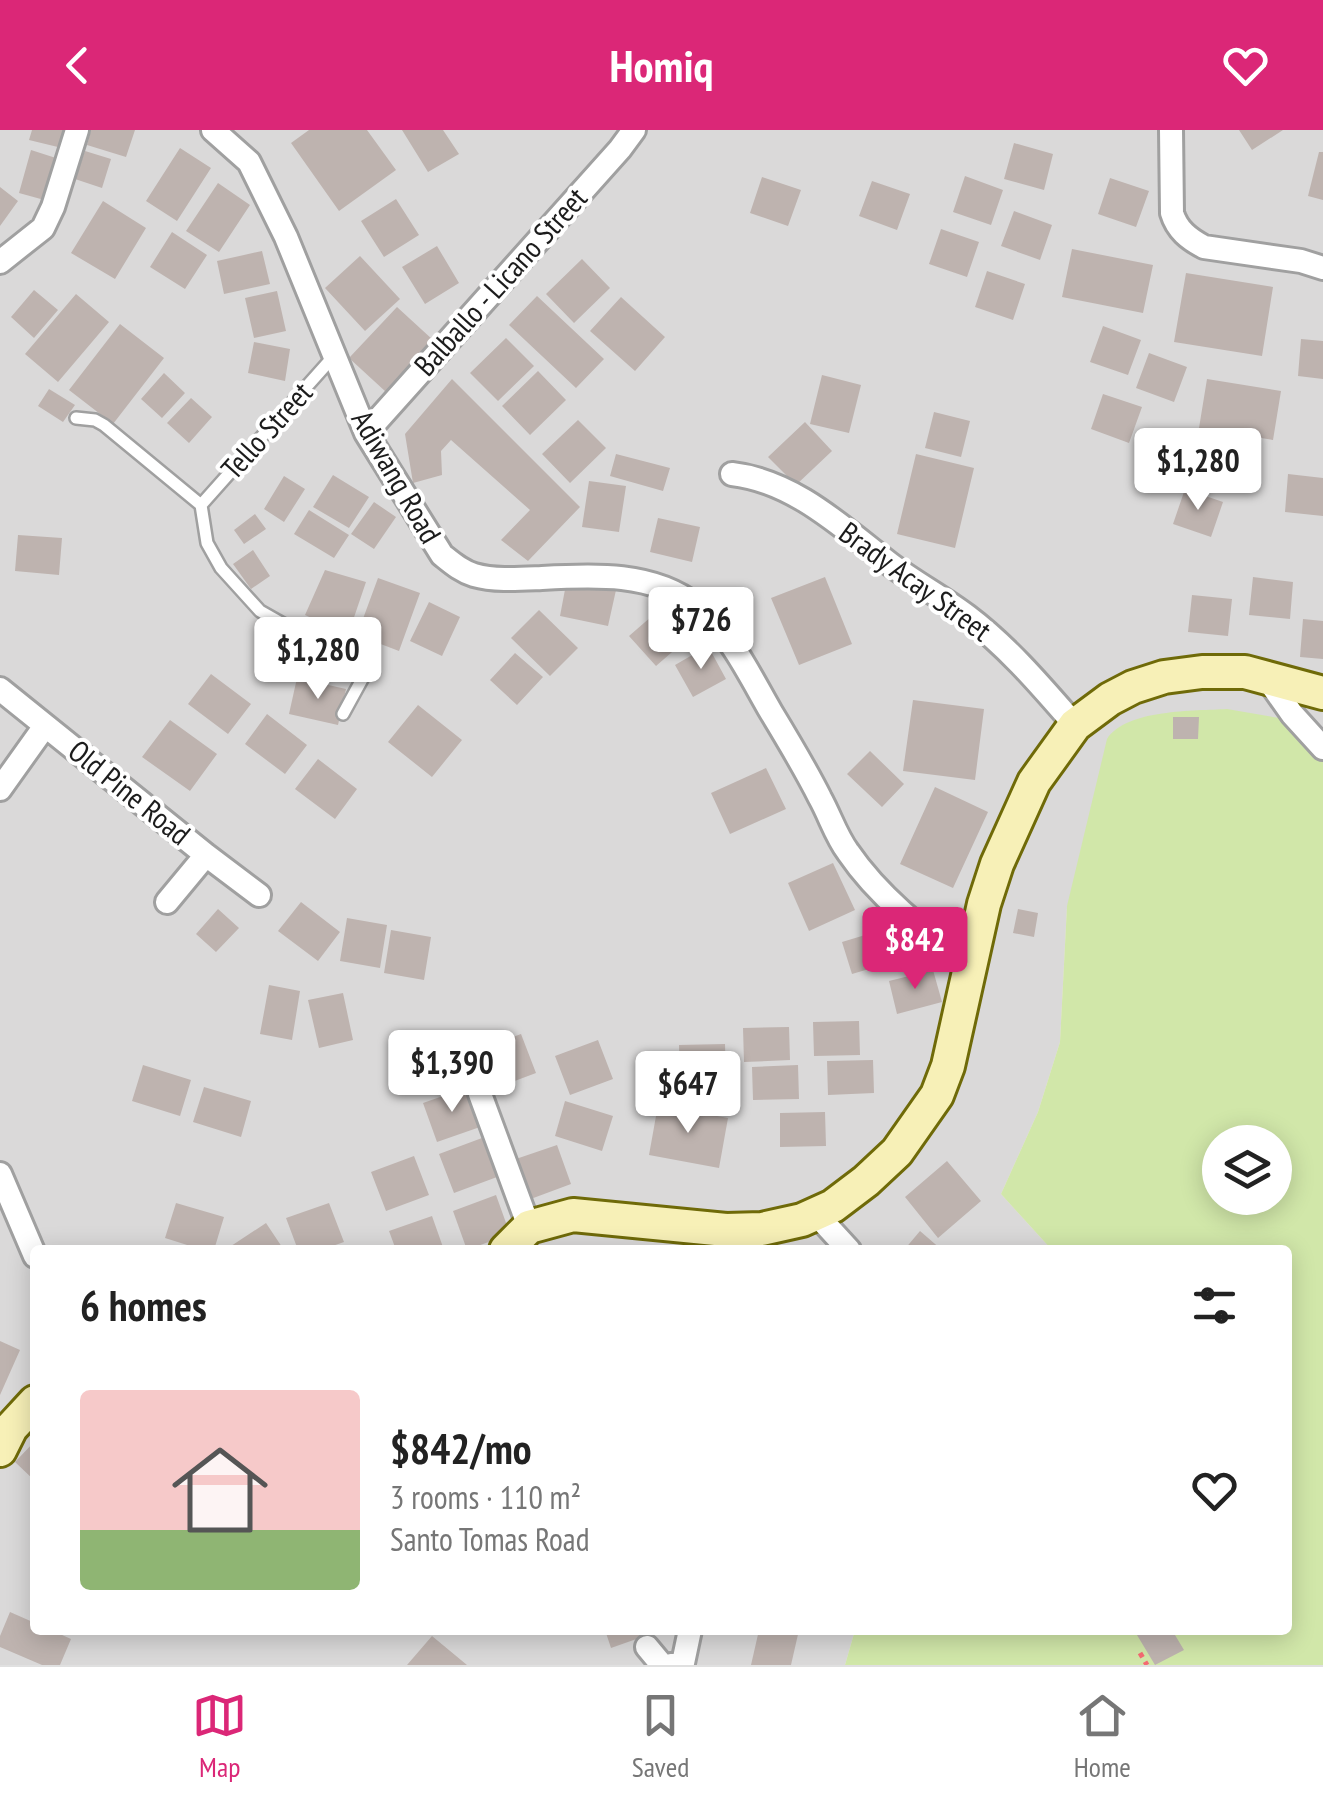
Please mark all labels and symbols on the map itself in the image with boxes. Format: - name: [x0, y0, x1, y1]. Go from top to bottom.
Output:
- street label: Balballo - Licano Street: [405, 178, 595, 383]
- street label: Tello Street: [212, 373, 320, 487]
- street label: Adiwang Road: [344, 403, 451, 550]
- pin: $1,280: [1117, 428, 1279, 513]
- street label: Brady Acay Street: [832, 512, 1000, 650]
- pin: $726: [642, 587, 760, 672]
- pin: $1,280: [237, 617, 399, 702]
- street label: Old Pine Road: [61, 731, 199, 853]
- pin: $842: [856, 907, 974, 992]
- pin: $1,390: [371, 1030, 533, 1115]
- pin: $647: [629, 1051, 747, 1136]

